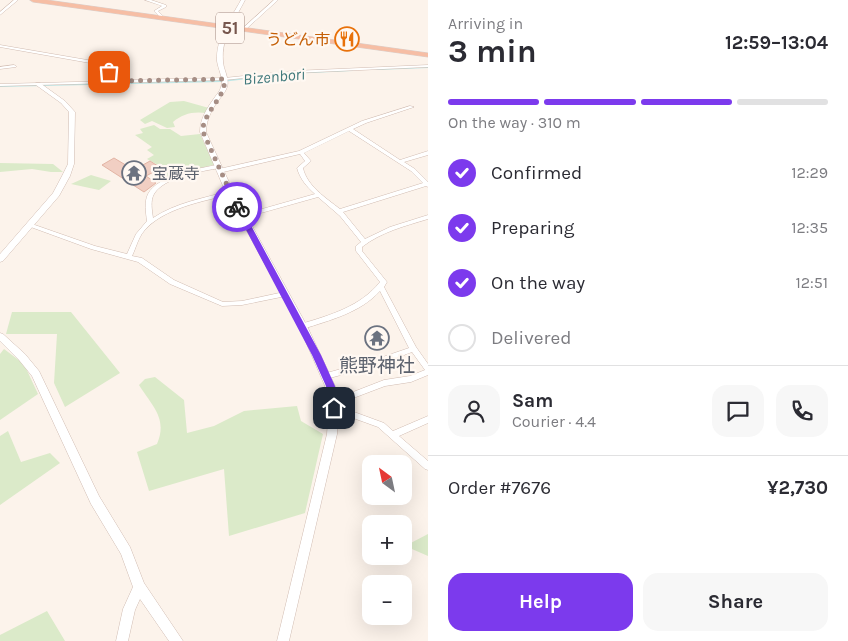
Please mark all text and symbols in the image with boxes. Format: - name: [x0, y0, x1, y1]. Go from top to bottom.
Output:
- road number: 51: [216, 12, 244, 44]
- text: Arriving in: [448, 14, 523, 33]
- restaurant icon: うどん市: [334, 26, 360, 52]
- place label: うどん市: [266, 30, 330, 49]
- text: 12:59–13:04: [725, 32, 828, 54]
- text: 3 min: [448, 33, 537, 70]
- pin: [88, 51, 130, 93]
- icon: bag: [95, 58, 123, 86]
- water label: Bizenbori: [242, 64, 306, 89]
- text: On the way · 310 m: [448, 113, 581, 132]
- icon: check: [448, 159, 476, 187]
- temple icon: 宝蔵寺: [121, 160, 147, 186]
- text: Confirmed: [491, 162, 582, 184]
- text: 12:29: [791, 163, 828, 182]
- place label: 宝蔵寺: [152, 164, 200, 183]
- courier: [212, 182, 262, 232]
- icon: bike: [223, 193, 251, 221]
- icon: check: [448, 214, 476, 242]
- text: Preparing: [491, 217, 574, 239]
- text: 12:35: [791, 218, 828, 237]
- icon: check: [448, 269, 476, 297]
- text: On the way: [491, 272, 585, 294]
- text: 12:51: [795, 273, 828, 292]
- temple icon: 熊野神社: [364, 325, 390, 351]
- text: Delivered: [491, 327, 571, 349]
- place label: 熊野神社: [339, 355, 415, 377]
- button: person: [448, 385, 500, 437]
- button: chat: [712, 385, 764, 437]
- button: phone: [776, 385, 828, 437]
- pin: [313, 387, 355, 429]
- text: Sam: [512, 390, 553, 412]
- icon: home: [320, 394, 348, 422]
- text: Courier · 4.4: [512, 412, 596, 431]
- north arrow: [362, 455, 412, 505]
- map controls: [362, 455, 412, 625]
- text: Order #7676: [448, 477, 551, 499]
- text: ¥2,730: [767, 477, 828, 499]
- button: +: [362, 515, 412, 565]
- button: Help: [448, 573, 633, 631]
- button: Share: [643, 573, 828, 631]
- button: −: [362, 575, 412, 625]

